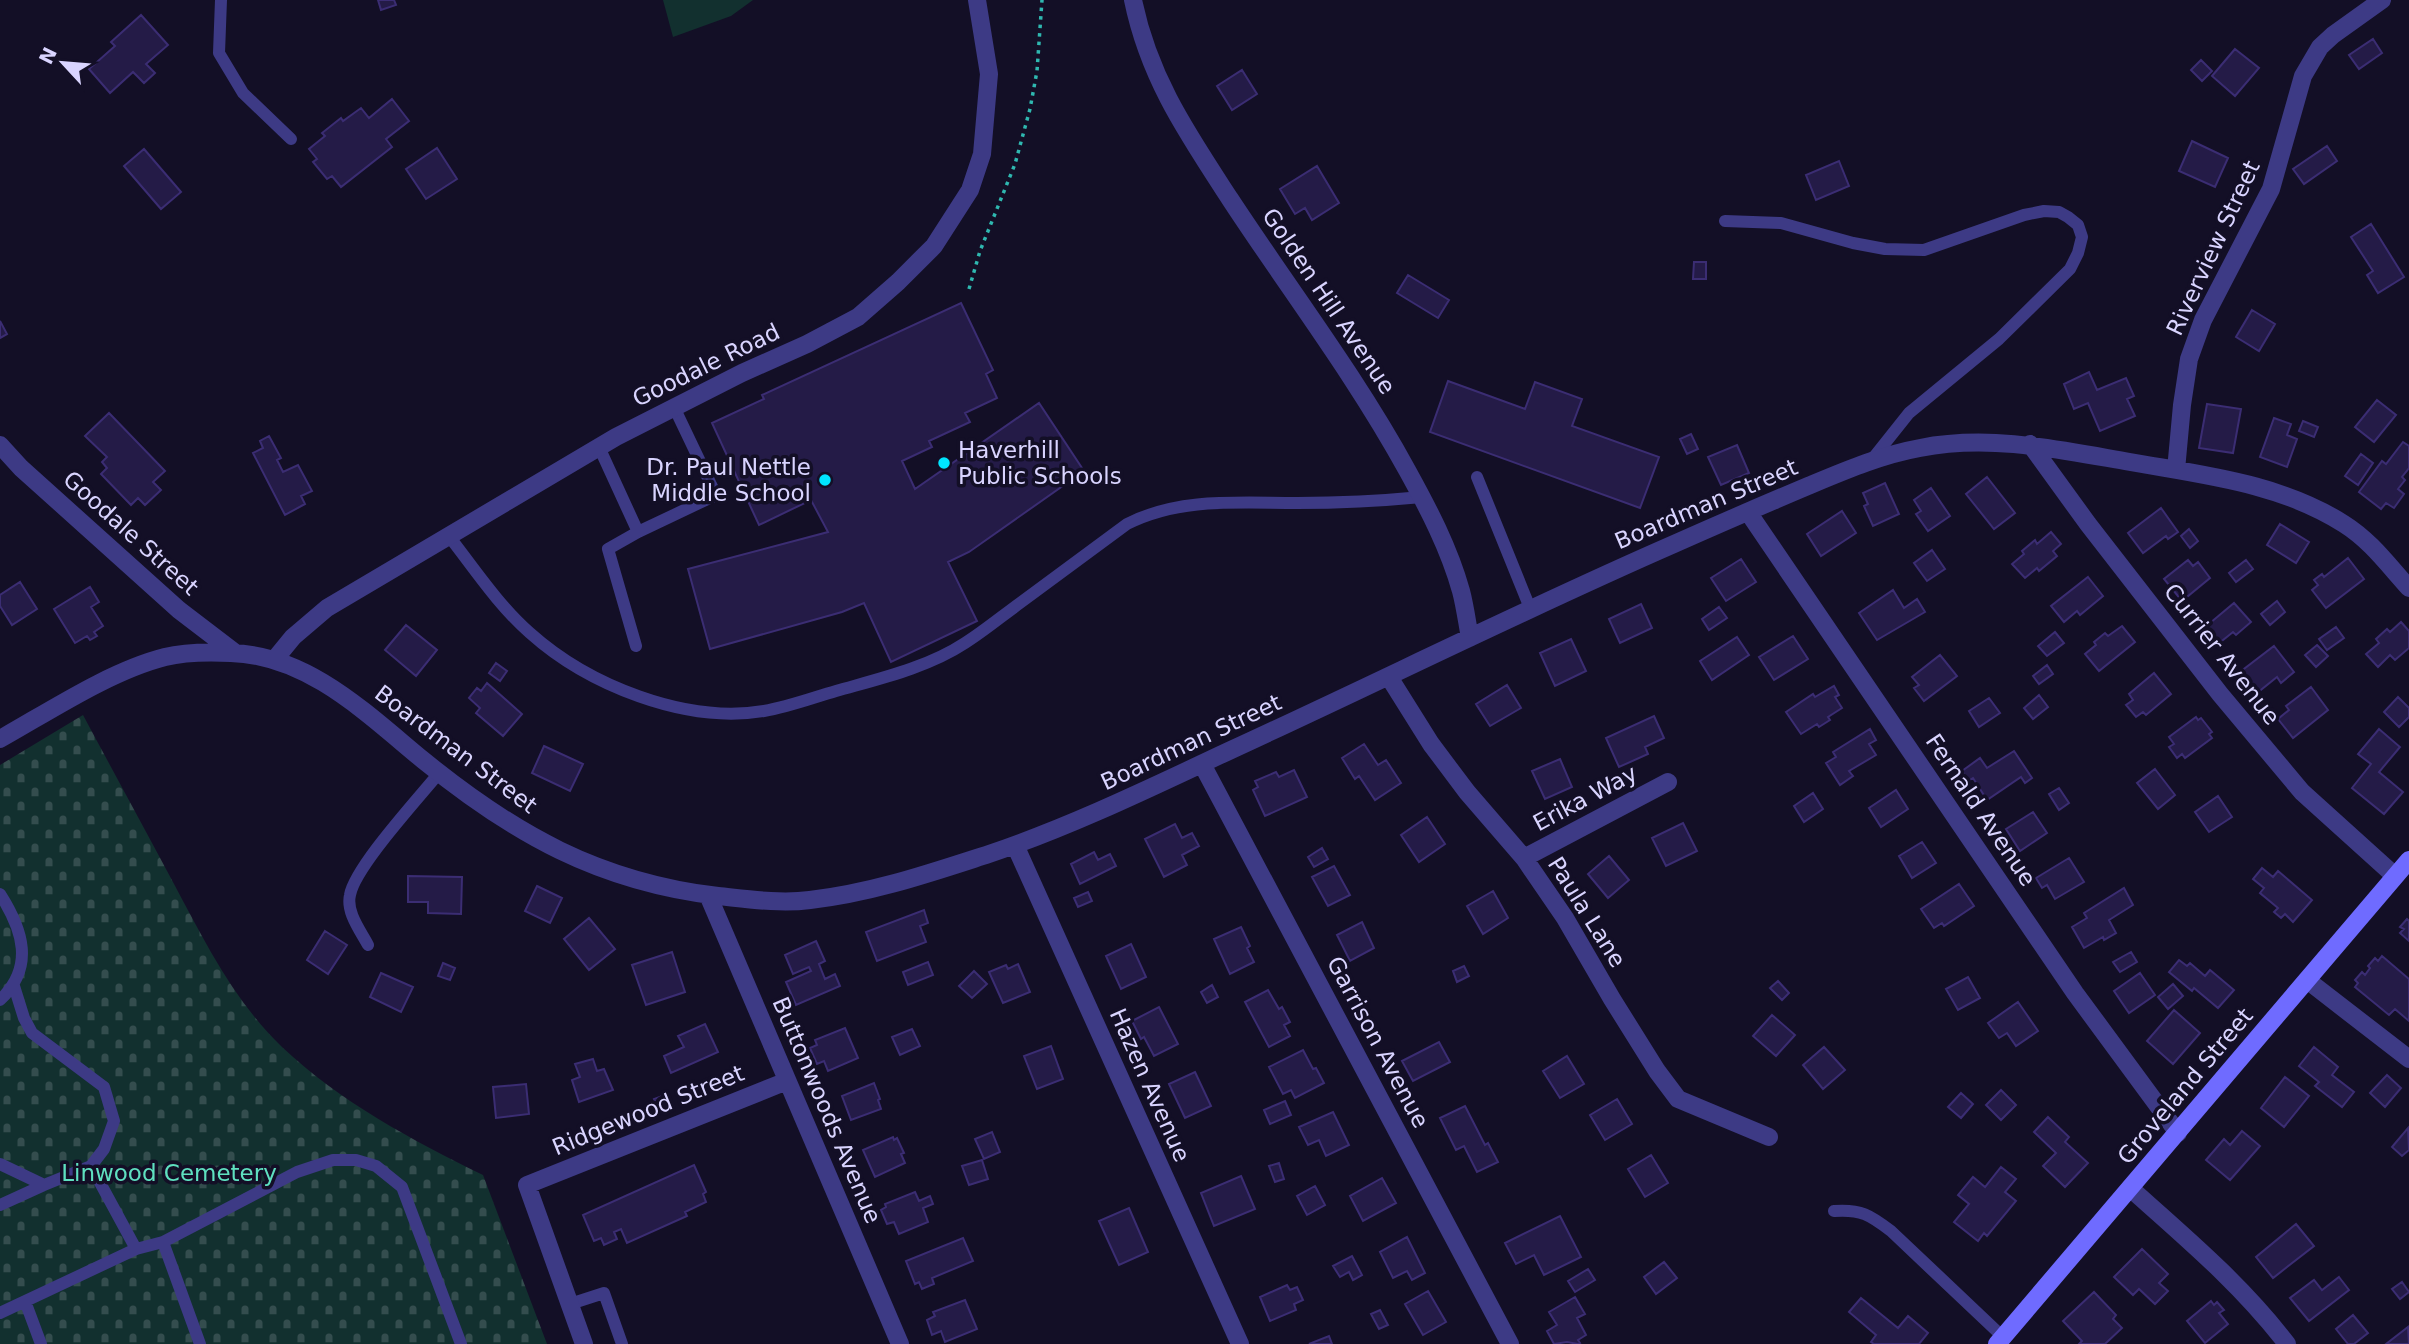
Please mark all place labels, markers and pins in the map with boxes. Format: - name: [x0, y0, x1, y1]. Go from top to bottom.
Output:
- place label: Haverhill Public Schools: [958, 437, 1122, 489]
- place label: Dr. Paul Nettle Middle School: [646, 454, 811, 506]
- marker: Haverhill Public Schools: [936, 455, 952, 471]
- marker: Dr. Paul Nettle Middle School: [817, 472, 833, 488]

